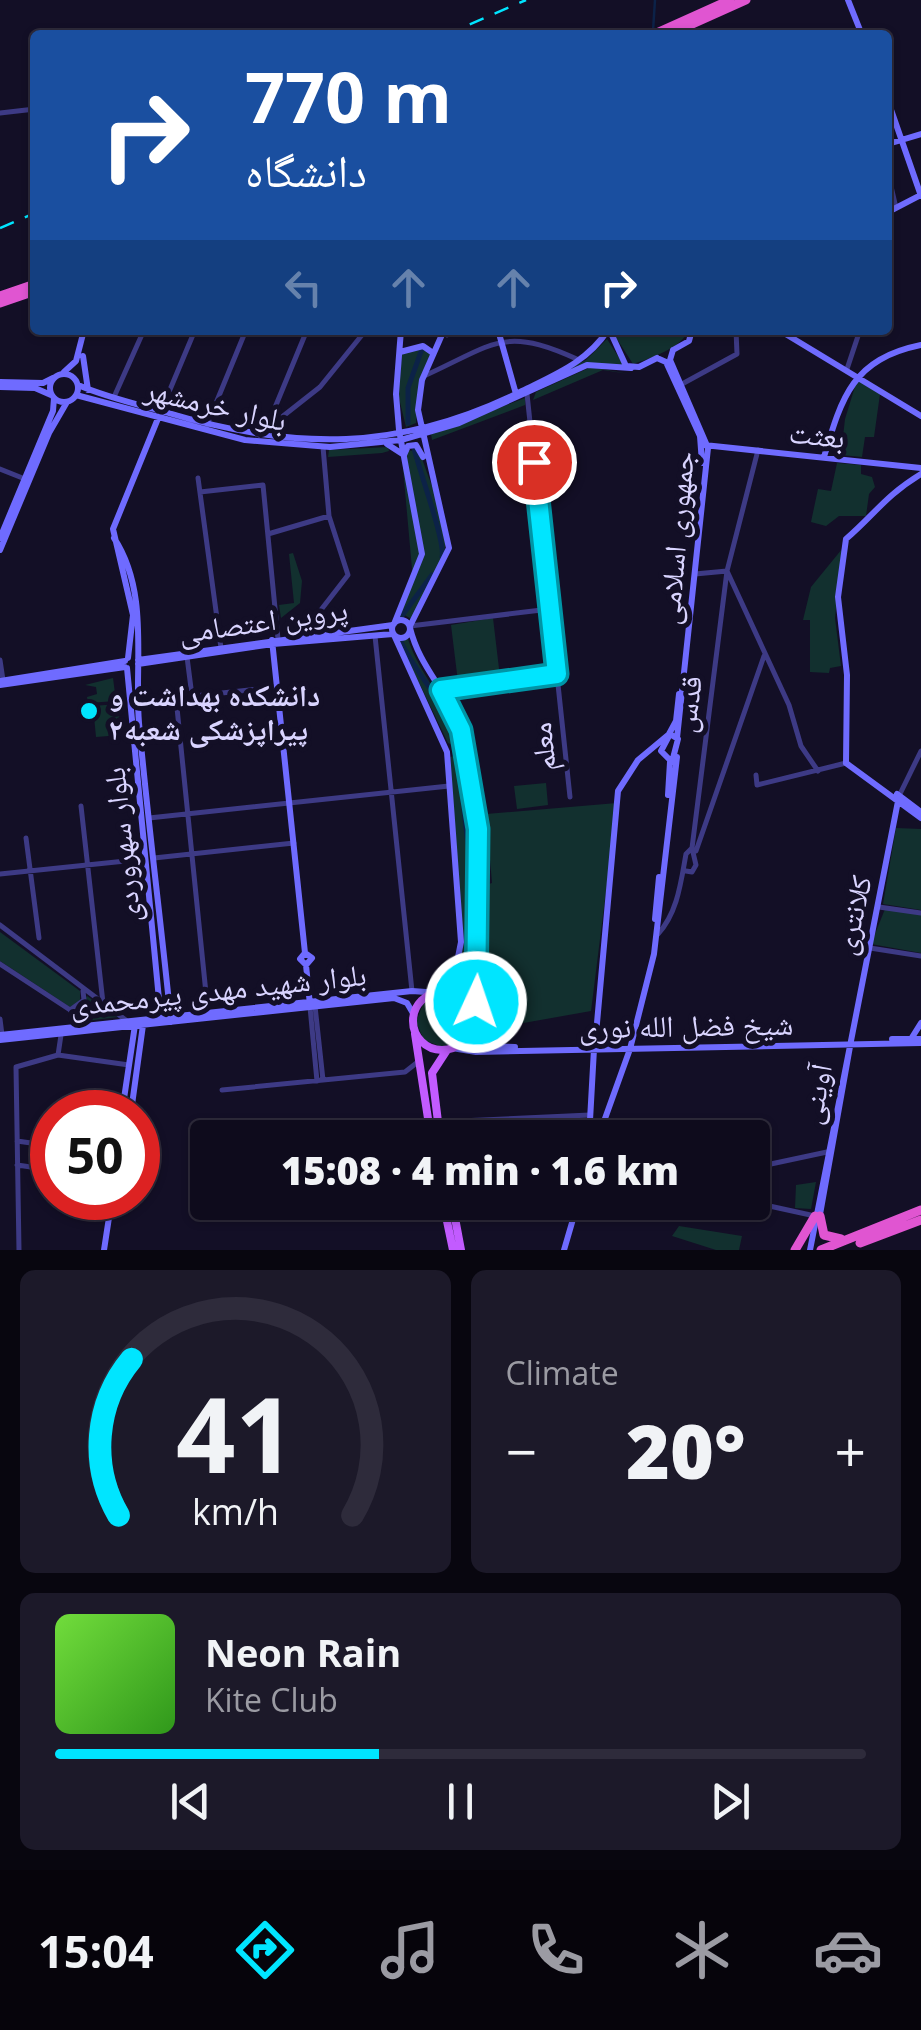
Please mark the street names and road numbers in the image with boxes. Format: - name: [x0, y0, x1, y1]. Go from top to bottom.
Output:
- street label: بلوار خرمشهر: [140, 368, 291, 440]
- street label: بعثت: [787, 411, 847, 457]
- street label: جمهوری اسلامی: [647, 449, 703, 627]
- street label: پروین اعتصامی: [176, 588, 350, 652]
- street label: قدس: [663, 673, 711, 735]
- street label: معلم: [519, 720, 566, 774]
- street label: بلوار سهروردی: [92, 765, 150, 925]
- street label: کلانتری: [823, 871, 881, 959]
- street label: بلوار شهید مهدی پیرمحمدی: [68, 953, 368, 1025]
- street label: شیخ فضل الله نوری: [578, 1003, 794, 1047]
- street label: آوینی: [789, 1059, 841, 1128]

